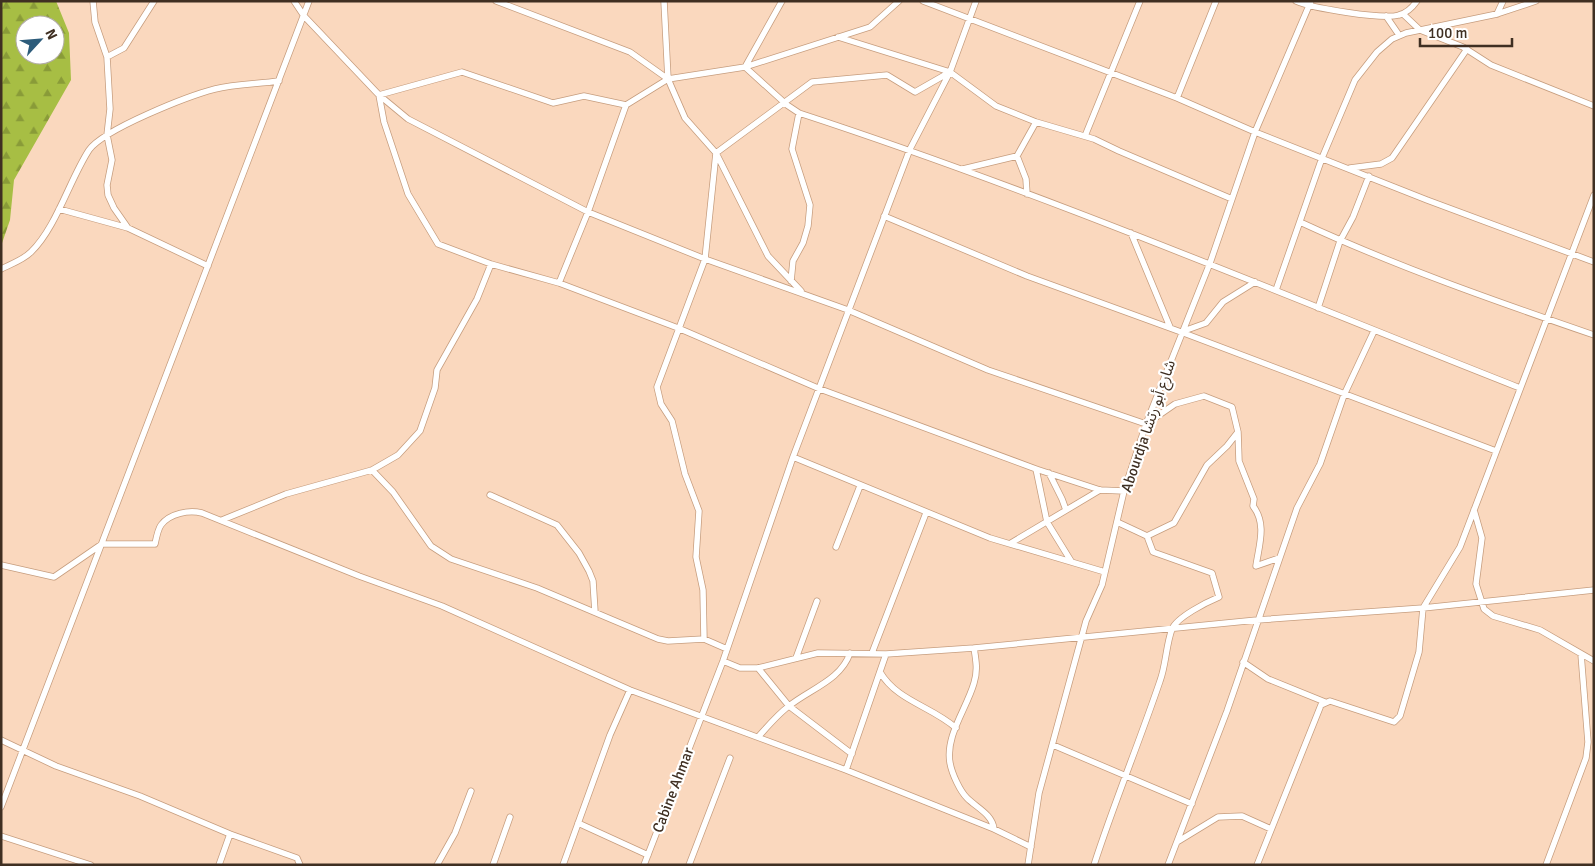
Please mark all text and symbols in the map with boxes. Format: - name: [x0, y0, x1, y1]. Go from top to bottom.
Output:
- north arrow: [15, 15, 65, 65]
- scale bar: [1420, 15, 1512, 47]
- text: 100 m: [1428, 24, 1468, 42]
- text: N: [41, 26, 61, 43]
- street label: Abourdja شارع أبو رتشا: [1117, 357, 1182, 495]
- street label: Cabine Ahmar: [648, 744, 698, 835]

